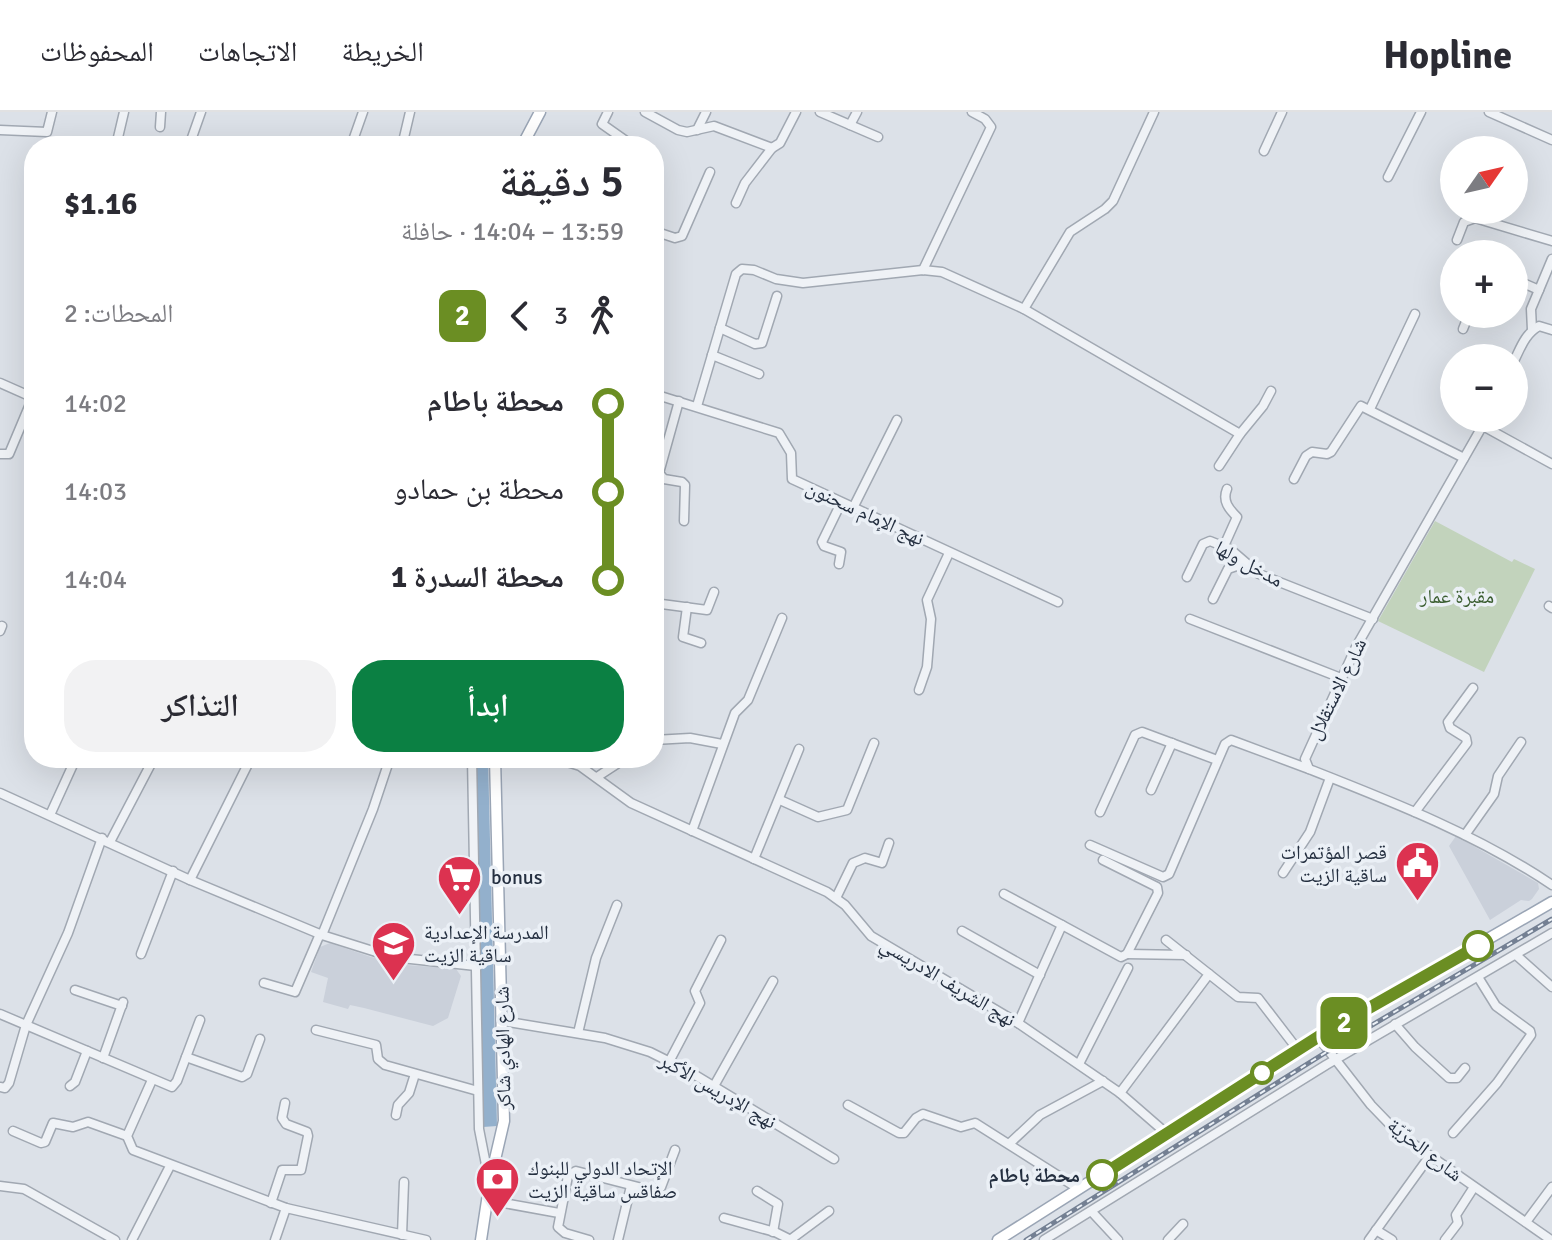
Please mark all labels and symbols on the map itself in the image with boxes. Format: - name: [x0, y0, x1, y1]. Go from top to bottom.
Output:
- north arrow: [1440, 136, 1528, 224]
- street label: نهج الإمام سحنون: [801, 475, 928, 552]
- street label: مدخل ولها: [1211, 535, 1287, 593]
- park label: مقبرة عمار: [1419, 584, 1494, 609]
- street label: شارع الاستقلال: [1302, 634, 1372, 744]
- public building icon: قصر المؤتمرات ساقية الزيت: [1394, 839, 1442, 902]
- place label: قصر المؤتمرات ساقية الزيت: [1281, 840, 1387, 888]
- supermarket icon: bonus: [436, 853, 484, 916]
- place label: bonus: [491, 865, 543, 890]
- school or university icon: المدرسة الإعدادية ساقية الزيت: [369, 919, 417, 982]
- place label: المدرسة الإعدادية ساقية الزيت: [424, 920, 549, 968]
- unlabelled marker: [1463, 931, 1493, 961]
- street label: نهج الشريف الادريسي: [874, 932, 1020, 1035]
- street label: شارع الهادي شاكر: [489, 986, 520, 1111]
- line badge: 2: [1318, 997, 1370, 1049]
- street label: نهج الإدريس الأكبر: [654, 1047, 781, 1135]
- unlabelled marker: [1251, 1062, 1273, 1084]
- street label: شارع الحرّيّة: [1382, 1113, 1468, 1187]
- bank icon: الإتحاد الدولي للبنوك صفاقس ساقية الزيت: [473, 1155, 521, 1218]
- place label: الإتحاد الدولي للبنوك صفاقس ساقية الزيت: [528, 1156, 677, 1204]
- marker: محطة باطام: [1087, 1160, 1117, 1190]
- place label: محطة باطام: [989, 1163, 1080, 1189]

